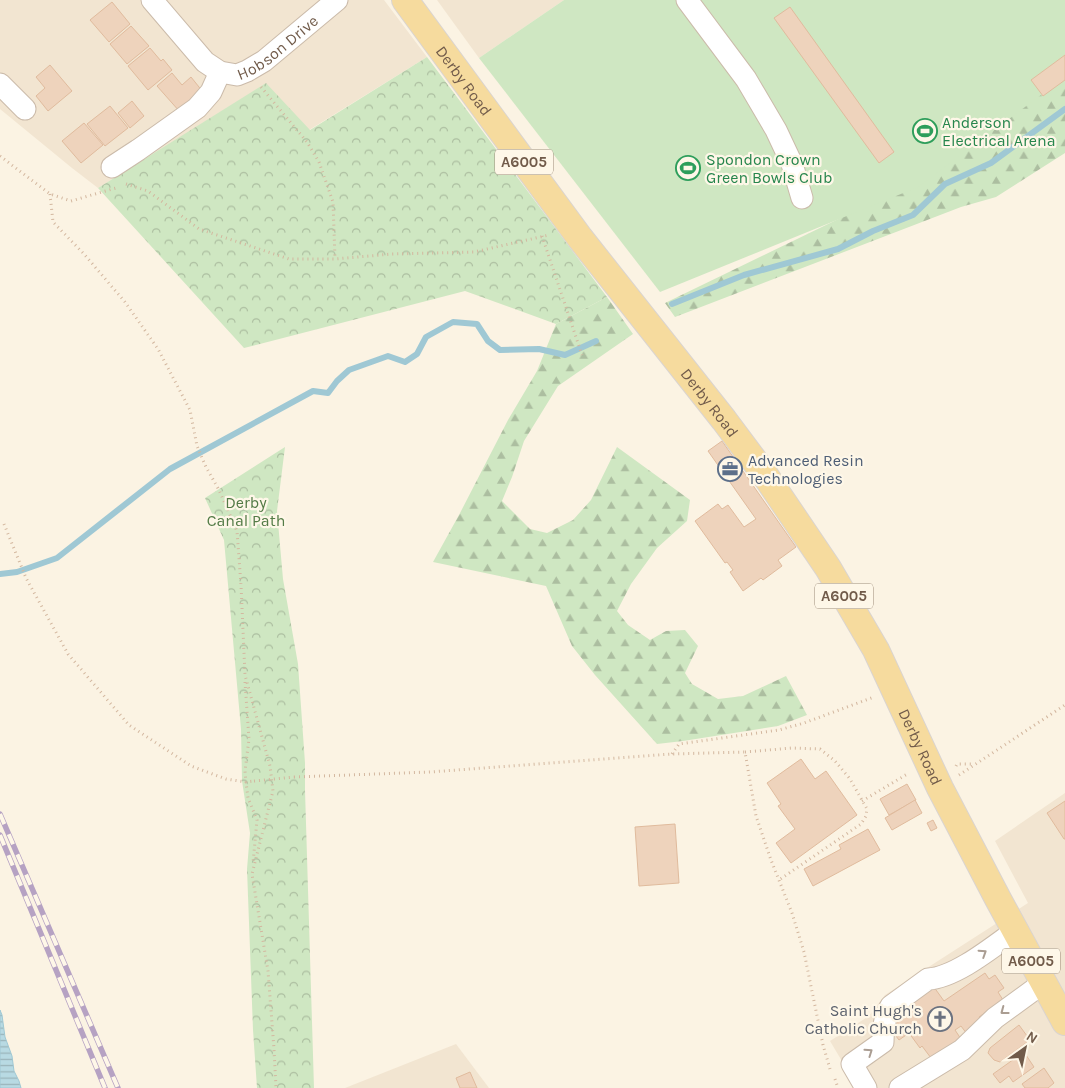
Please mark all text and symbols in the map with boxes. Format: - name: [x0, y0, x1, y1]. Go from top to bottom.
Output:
- street label: Hobson Drive: [234, 11, 322, 84]
- street label: Derby Road: [432, 42, 496, 120]
- place label: Anderson Electrical Arena: [942, 113, 1056, 150]
- sports icon: Anderson Electrical Arena: [912, 118, 938, 144]
- road number: A6005: [495, 150, 553, 174]
- place label: Spondon Crown Green Bowls Club: [706, 150, 832, 187]
- sports icon: Spondon Crown Green Bowls Club: [675, 155, 701, 181]
- street label: Derby Road: [677, 365, 742, 441]
- place label: Advanced Resin Technologies: [748, 451, 864, 488]
- office icon: Advanced Resin Technologies: [717, 456, 743, 482]
- park label: Derby Canal Path: [207, 493, 285, 530]
- road number: A6005: [815, 584, 873, 608]
- street label: Derby Road: [894, 706, 946, 788]
- road number: A6005: [1002, 948, 1060, 974]
- one-way arrow: [978, 950, 987, 960]
- place label: Saint Hugh's Catholic Church: [805, 1001, 922, 1038]
- church icon: Saint Hugh's Catholic Church: [927, 1006, 953, 1032]
- one-way arrow: [1001, 1006, 1010, 1014]
- north arrow: [1000, 1023, 1050, 1073]
- text: N: [1023, 1028, 1041, 1047]
- one-way arrow: [863, 1049, 873, 1058]

